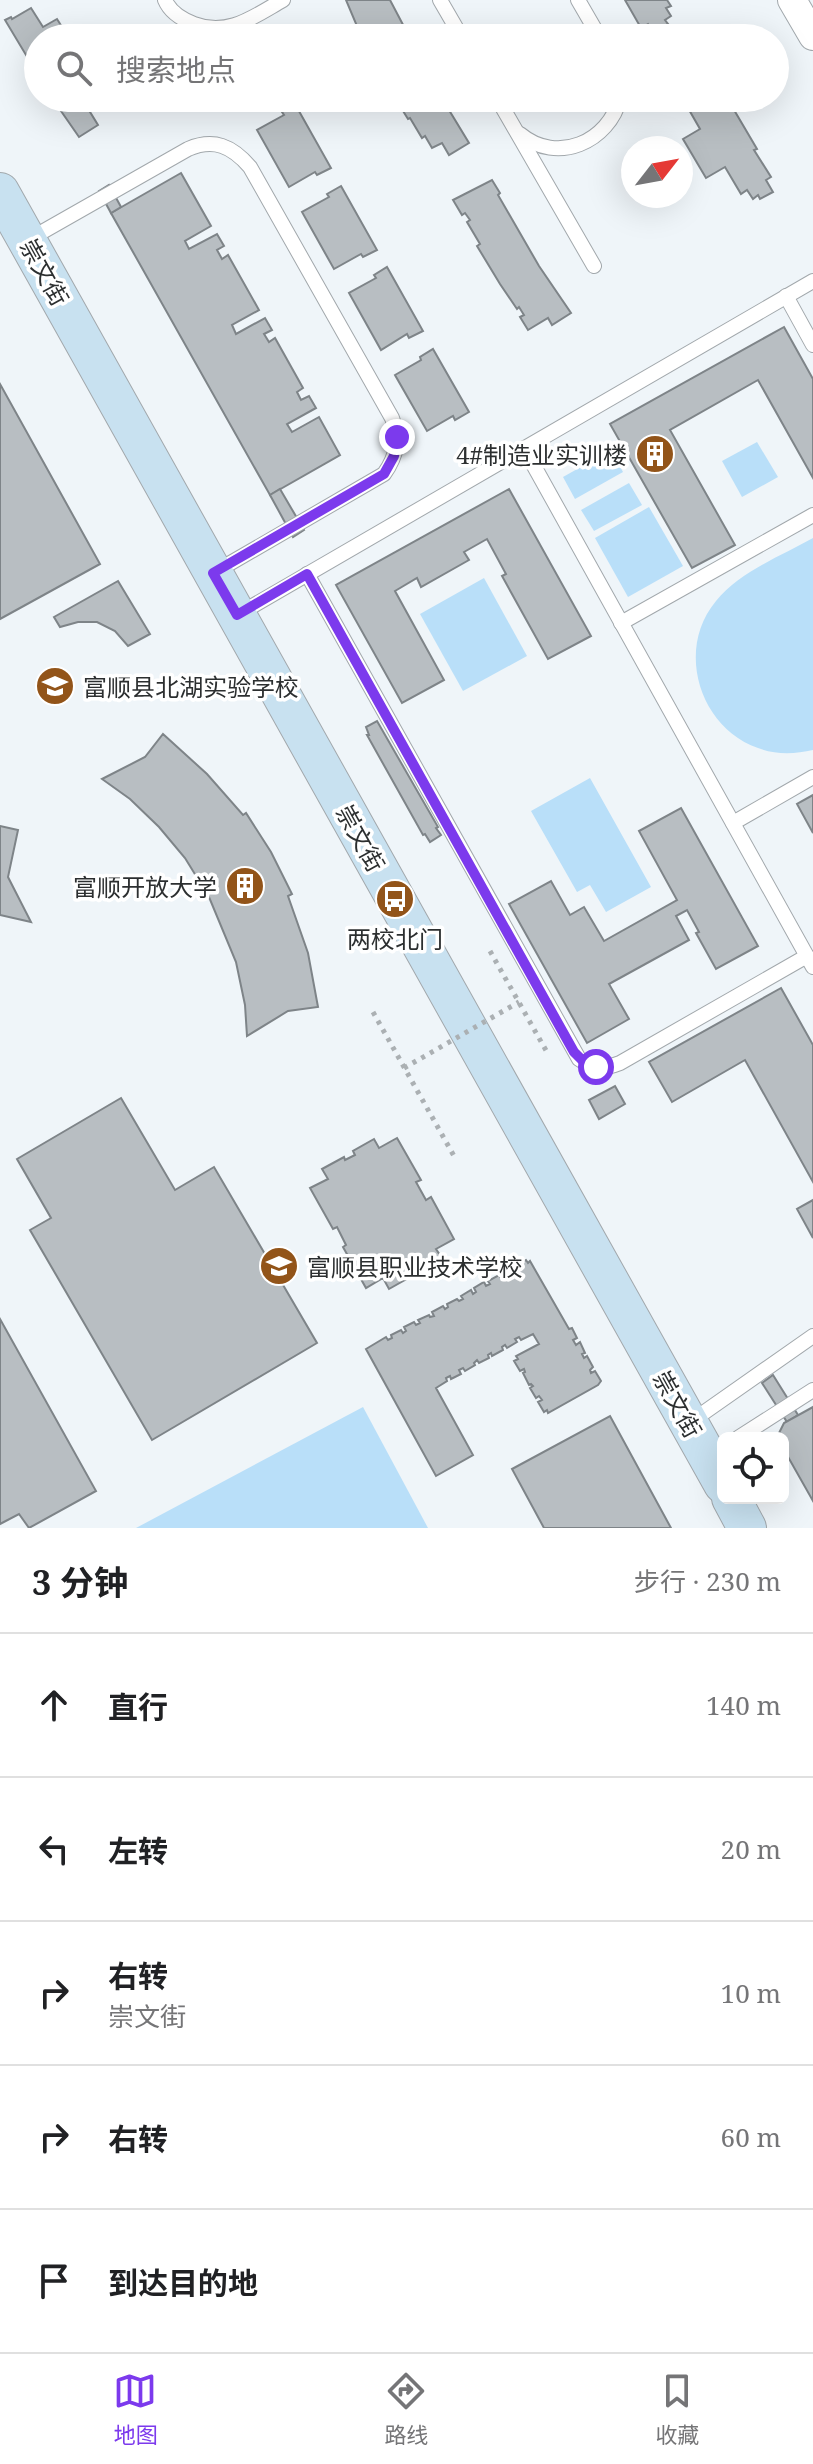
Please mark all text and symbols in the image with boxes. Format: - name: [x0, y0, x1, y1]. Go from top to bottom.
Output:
- search box: [24, 24, 789, 112]
- icon: search: [52, 46, 96, 90]
- text: 搜索地点: [116, 49, 236, 90]
- north arrow: [621, 136, 693, 208]
- street label: 崇文街: [13, 233, 77, 311]
- route end: [379, 419, 415, 455]
- building icon: 4#制造业实训楼: [634, 433, 676, 475]
- place label: 4#制造业实训楼: [456, 438, 627, 471]
- school or university icon: 富顺县北湖实验学校: [34, 665, 76, 707]
- place label: 富顺县北湖实验学校: [83, 670, 299, 703]
- street label: 崇文街: [329, 799, 393, 877]
- building icon: 富顺开放大学: [224, 865, 266, 907]
- place label: 富顺开放大学: [73, 870, 217, 903]
- bus stop icon: 两校北门: [374, 878, 416, 920]
- place label: 两校北门: [347, 922, 443, 955]
- route start: [578, 1049, 614, 1085]
- school or university icon: 富顺县职业技术学校: [258, 1245, 300, 1287]
- place label: 富顺县职业技术学校: [307, 1250, 523, 1283]
- street label: 崇文街: [646, 1365, 710, 1443]
- map controls: [717, 1432, 789, 1504]
- button: locate: [717, 1432, 789, 1504]
- text: 3 分钟: [32, 1559, 128, 1605]
- text: 步行 · 230 m: [634, 1563, 781, 1599]
- icon: ahead: [32, 1683, 76, 1727]
- text: 直行: [108, 1686, 168, 1727]
- text: 140 m: [706, 1687, 781, 1723]
- icon: left: [32, 1827, 76, 1871]
- text: 左转: [108, 1830, 168, 1871]
- text: 20 m: [721, 1831, 781, 1867]
- text: 右转: [108, 1955, 168, 1996]
- icon: right: [32, 1971, 76, 2015]
- text: 10 m: [721, 1975, 781, 2011]
- text: 崇文街: [108, 1998, 186, 2034]
- icon: right: [32, 2115, 76, 2159]
- text: 右转: [108, 2118, 168, 2159]
- text: 60 m: [721, 2119, 781, 2155]
- icon: arrive: [32, 2259, 76, 2303]
- text: 到达目的地: [108, 2262, 258, 2303]
- tab: 地图: [113, 2369, 158, 2449]
- tab: 路线: [384, 2369, 429, 2449]
- tab: 收藏: [655, 2369, 700, 2449]

